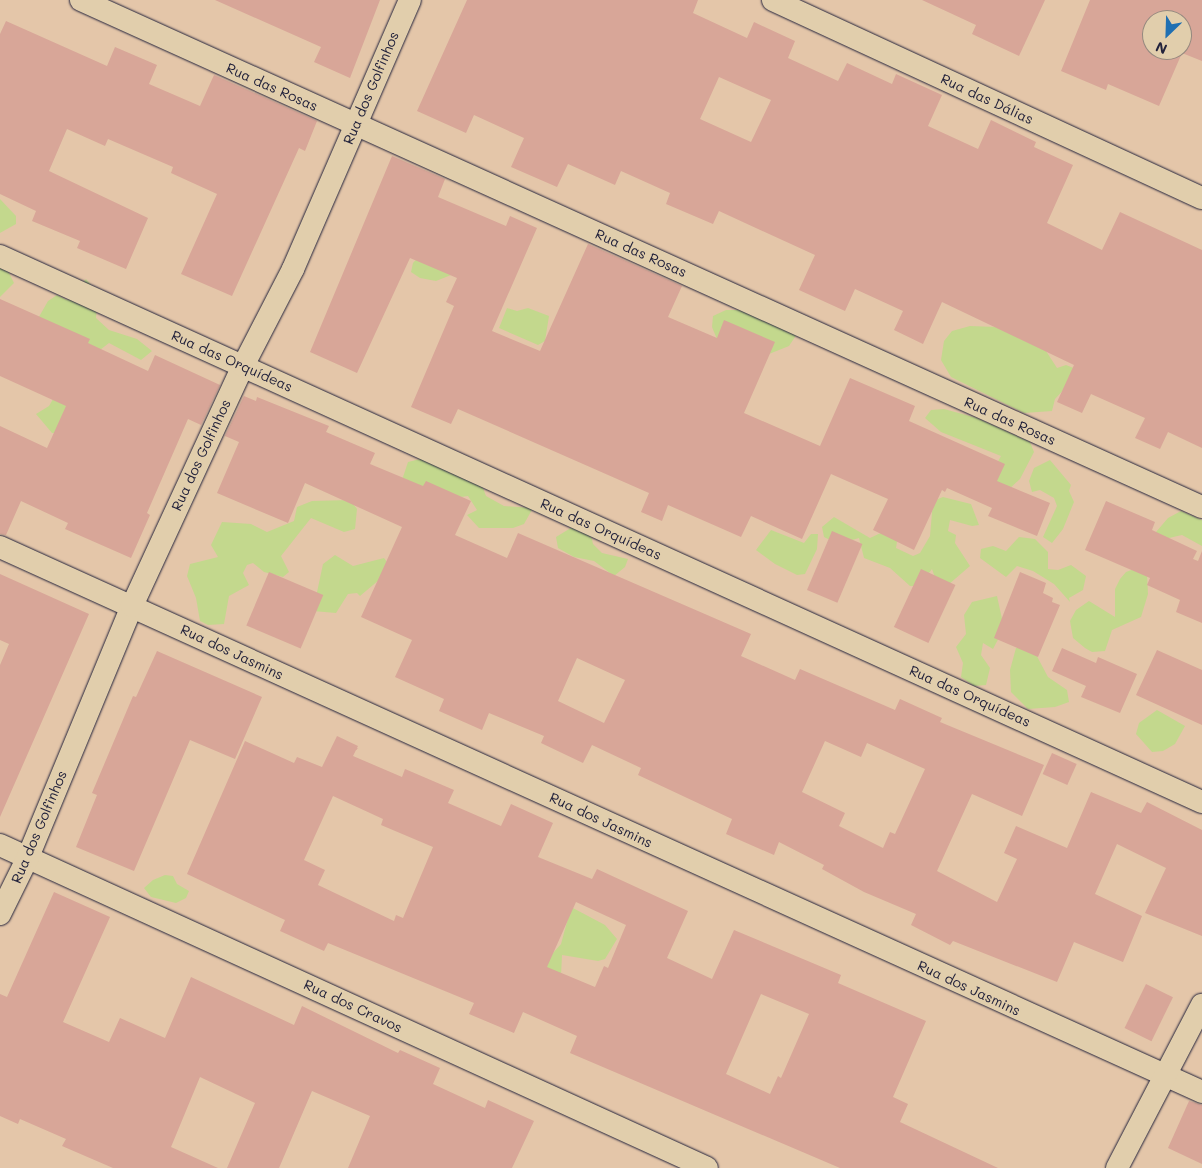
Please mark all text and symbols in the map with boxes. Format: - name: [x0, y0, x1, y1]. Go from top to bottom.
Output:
- north arrow: [1142, 10, 1192, 60]
- street label: Rua dos Golfinhos: [340, 29, 402, 147]
- text: N: [1152, 37, 1170, 59]
- street label: Rua das Rosas: [224, 59, 320, 115]
- street label: Rua das Dálias: [938, 70, 1036, 128]
- street label: Rua das Rosas: [593, 225, 689, 281]
- street label: Rua das Orquídeas: [169, 327, 295, 395]
- street label: Rua das Rosas: [962, 393, 1058, 449]
- street label: Rua dos Golfinhos: [168, 397, 234, 513]
- street label: Rua das Orquídeas: [538, 495, 664, 563]
- street label: Rua dos Jasmins: [178, 621, 286, 683]
- street label: Rua das Orquídeas: [907, 662, 1033, 730]
- street label: Rua dos Golfinhos: [8, 768, 70, 886]
- street label: Rua dos Jasmins: [547, 789, 655, 851]
- street label: Rua dos Jasmins: [915, 957, 1023, 1019]
- street label: Rua dos Cravos: [301, 976, 405, 1036]

